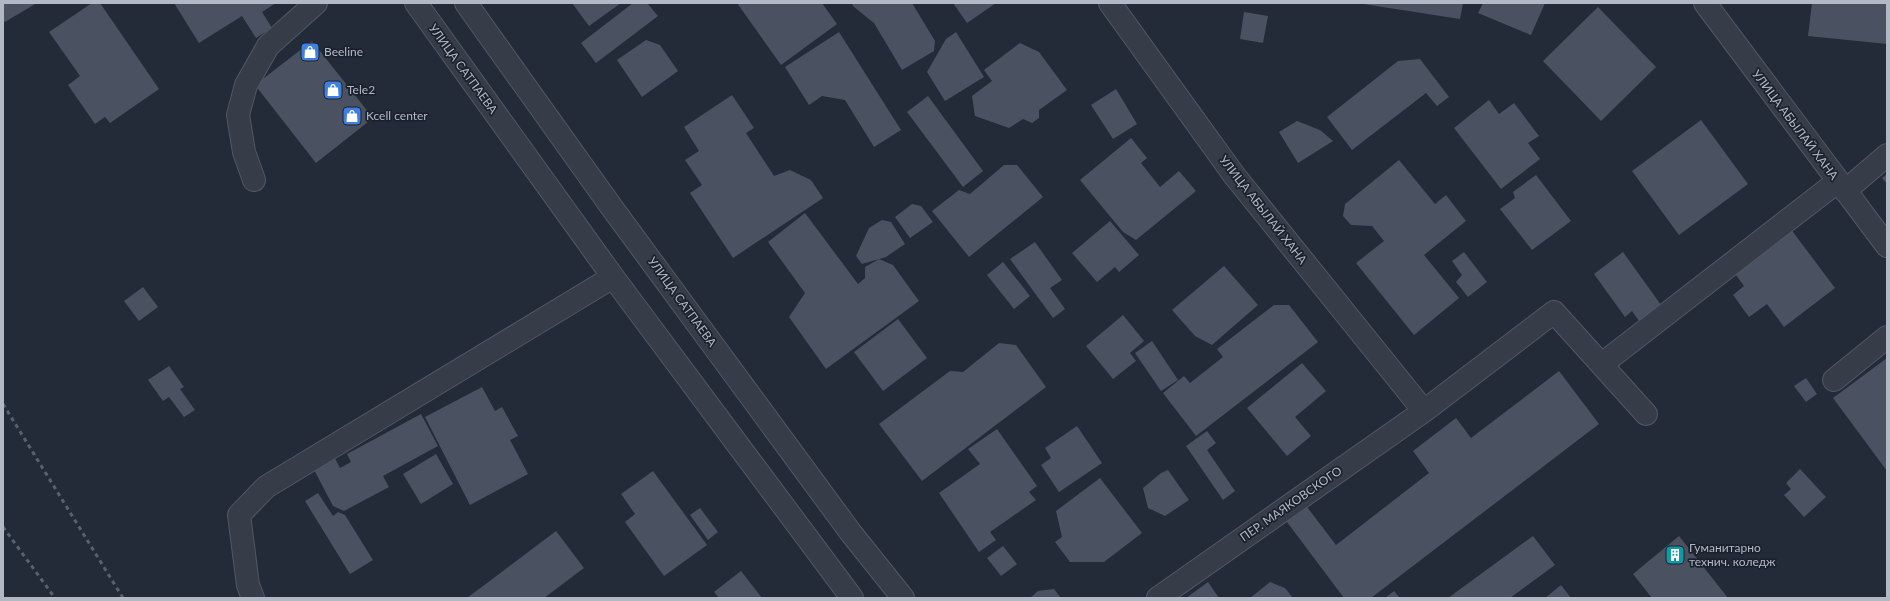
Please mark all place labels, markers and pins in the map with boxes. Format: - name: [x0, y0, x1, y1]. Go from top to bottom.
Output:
- shop icon: Beeline: [299, 41, 321, 63]
- place label: Beeline: [324, 44, 363, 59]
- shop icon: Tele2: [322, 79, 344, 101]
- place label: Tele2: [347, 82, 375, 97]
- shop icon: Kcell center: [341, 105, 363, 127]
- place label: Kcell center: [366, 108, 428, 123]
- place label: Гуманитарно технич. коледж: [1689, 540, 1776, 569]
- building icon: Гуманитарно технич. коледж: [1664, 544, 1686, 566]

